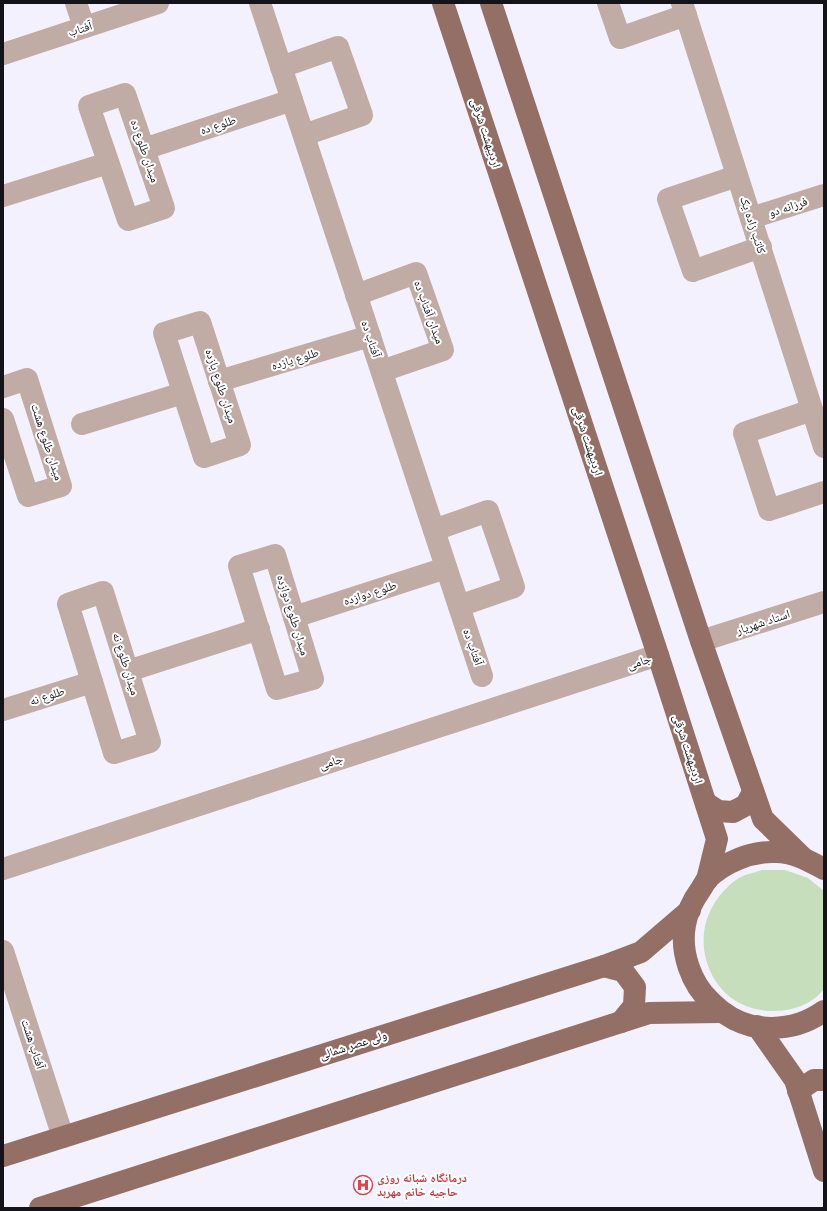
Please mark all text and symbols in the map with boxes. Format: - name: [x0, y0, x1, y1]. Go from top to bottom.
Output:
- street label: آفتاب: [66, 18, 95, 40]
- street label: اردیبهشت شرقی: [468, 97, 504, 170]
- street label: طلوع ده: [198, 113, 238, 138]
- street label: میدان طلوع ده: [127, 118, 162, 185]
- street label: فرزانه دو: [767, 194, 809, 220]
- street label: کاتب زاده یک: [737, 195, 769, 256]
- street label: میدان آفتاب ده: [411, 278, 447, 346]
- street label: آفتاب ده: [358, 319, 384, 360]
- street label: طلوع یازده: [270, 345, 321, 374]
- street label: میدان طلوع یازده: [201, 347, 240, 425]
- street label: میدان طلوع هشت: [27, 402, 66, 482]
- street label: اردیبهشت شرقی: [570, 405, 606, 478]
- street label: میدان طلوع دوازده: [273, 573, 312, 657]
- street label: طلوع دوازده: [342, 578, 399, 609]
- street label: استاد شهریار: [733, 607, 792, 638]
- street label: آفتاب ده: [460, 627, 486, 668]
- street label: میدان طلوع نه: [109, 631, 142, 697]
- street label: جامی: [625, 651, 653, 673]
- street label: طلوع نه: [28, 684, 67, 709]
- street label: اردیبهشت شرقی: [670, 713, 706, 786]
- street label: جامی: [317, 751, 345, 773]
- street label: آفتاب هشت: [18, 1017, 48, 1072]
- street label: ولی عصر شمالی: [318, 1028, 388, 1062]
- place label: درمانگاه شبانه‌ روزی حاجیه‌ خانم مهربد: [377, 1171, 467, 1200]
- hospital icon: درمانگاه شبانه‌ روزی حاجیه‌ خانم مهربد: [352, 1174, 374, 1196]

